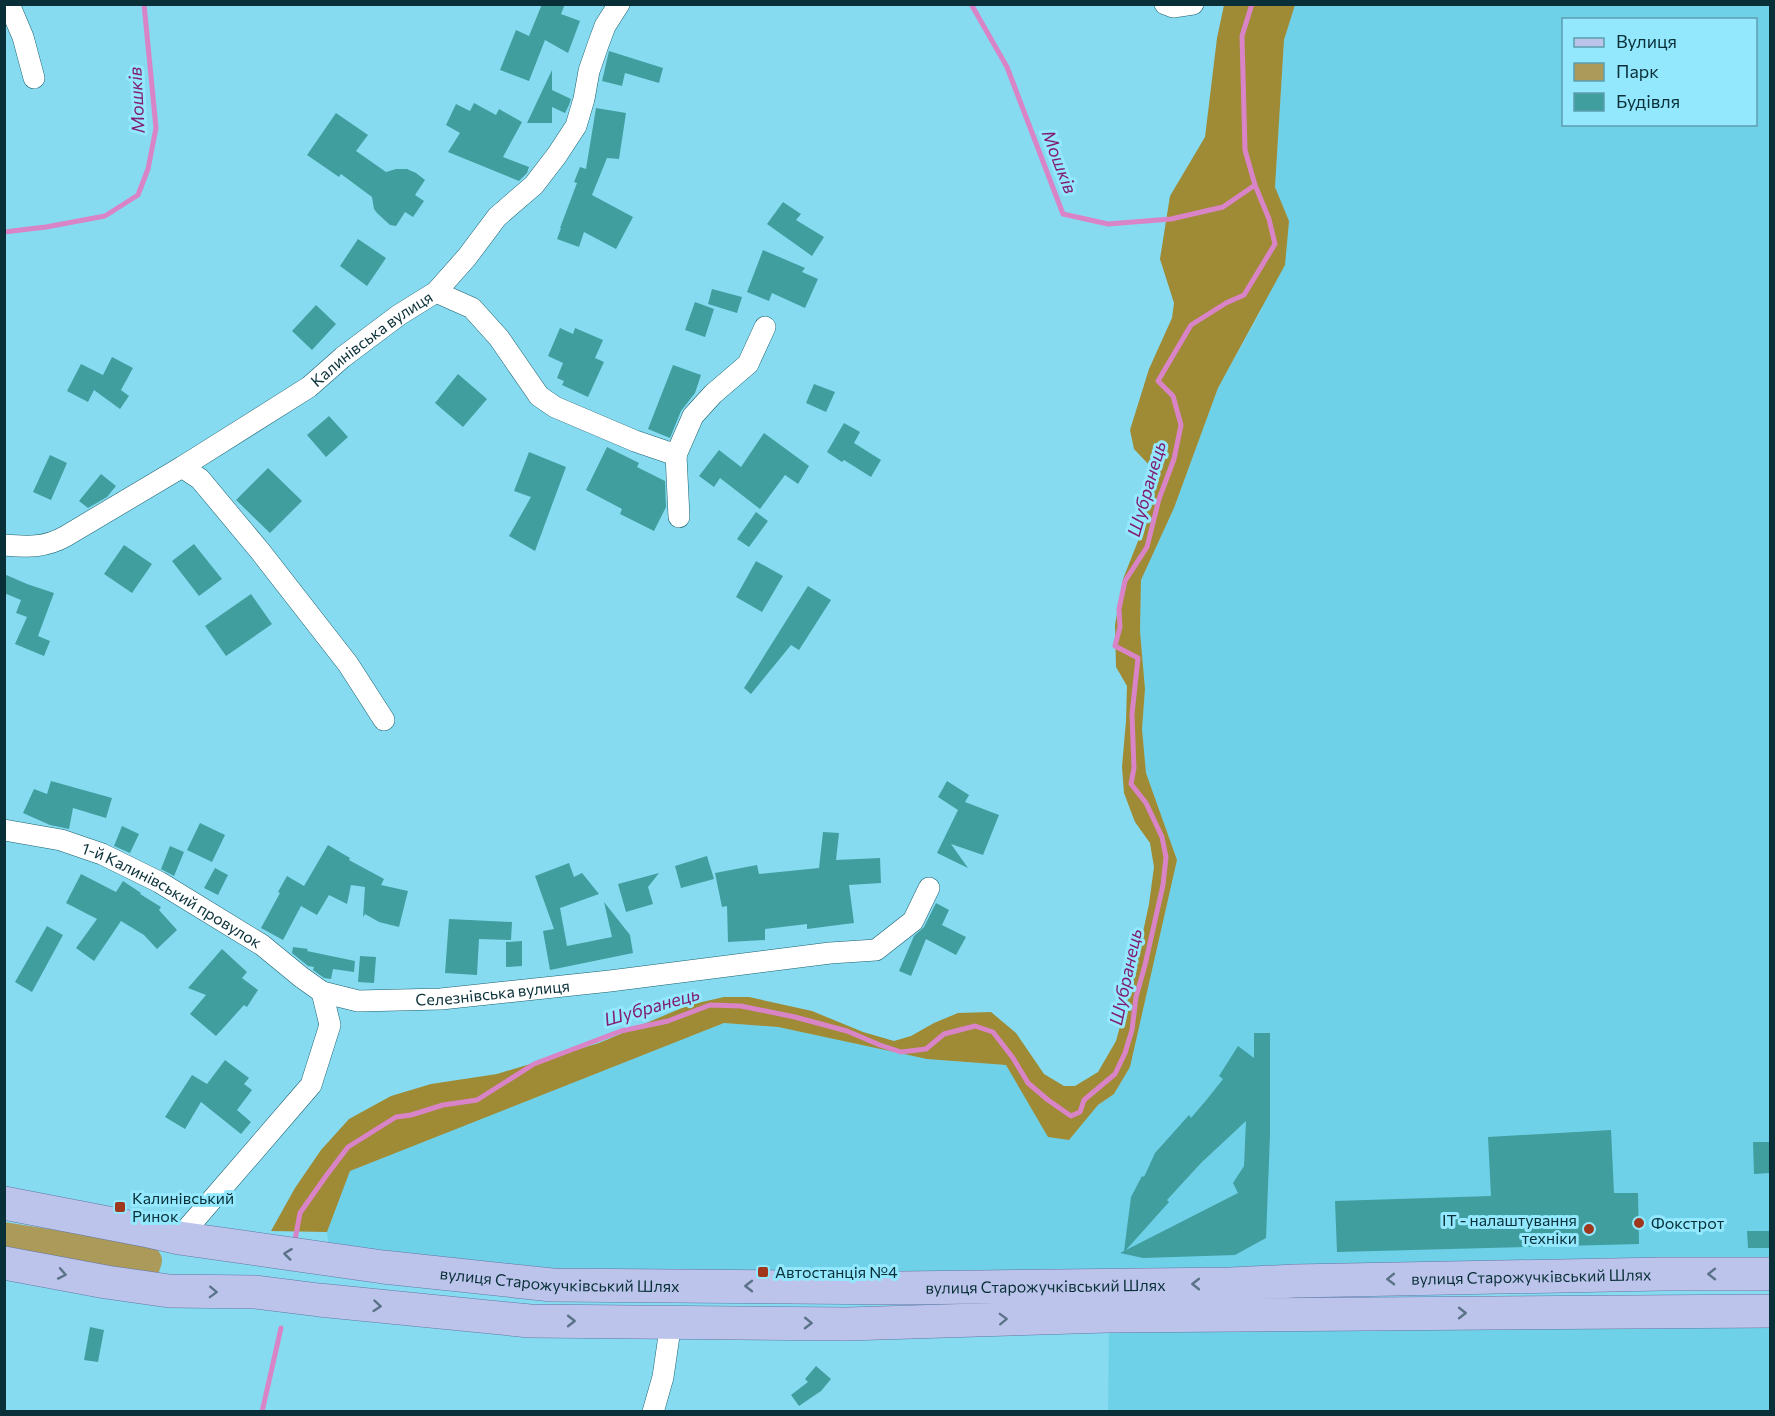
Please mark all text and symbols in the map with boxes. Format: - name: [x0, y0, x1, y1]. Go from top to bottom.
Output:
- legend: [1562, 18, 1757, 126]
- text: Вулиця: [1616, 30, 1677, 52]
- text: Парк: [1616, 60, 1659, 82]
- water label: Мошків: [123, 66, 149, 134]
- text: Будівля: [1616, 90, 1680, 112]
- water label: Мошків: [1038, 127, 1082, 197]
- street label: Калинівська вулиця: [306, 287, 436, 390]
- water label: Шубранець: [1122, 438, 1170, 539]
- street label: 1-й Калинівський провулок: [80, 838, 266, 952]
- water label: Шубранець: [1104, 926, 1146, 1027]
- street label: Селезнівська вулиця: [415, 975, 571, 1009]
- water label: Шубранець: [601, 982, 702, 1030]
- place label: Калинівський Ринок: [132, 1188, 234, 1225]
- marker: Калинівський Ринок: [113, 1200, 127, 1214]
- place label: ІТ - налаштування техніки: [1442, 1210, 1577, 1247]
- place label: Фокстрот: [1651, 1213, 1725, 1232]
- marker: Фокстрот: [1632, 1216, 1646, 1230]
- marker: ІТ - налаштування техніки: [1582, 1222, 1596, 1236]
- one-way arrow: [284, 1249, 293, 1261]
- place label: Автостанція №4: [775, 1262, 898, 1281]
- street label: вулиця Старожучківський Шлях: [439, 1263, 680, 1295]
- street label: вулиця Старожучківський Шлях: [1411, 1264, 1652, 1288]
- marker: Автостанція №4: [756, 1265, 770, 1279]
- one-way arrow: [57, 1267, 67, 1280]
- one-way arrow: [1708, 1268, 1717, 1280]
- one-way arrow: [1387, 1273, 1396, 1286]
- street label: вулиця Старожучківський Шлях: [925, 1275, 1166, 1297]
- one-way arrow: [1192, 1278, 1201, 1290]
- one-way arrow: [745, 1280, 754, 1292]
- one-way arrow: [208, 1286, 217, 1298]
- one-way arrow: [372, 1299, 381, 1312]
- one-way arrow: [1458, 1307, 1467, 1319]
- one-way arrow: [999, 1313, 1008, 1326]
- one-way arrow: [567, 1315, 576, 1327]
- one-way arrow: [804, 1317, 813, 1329]

